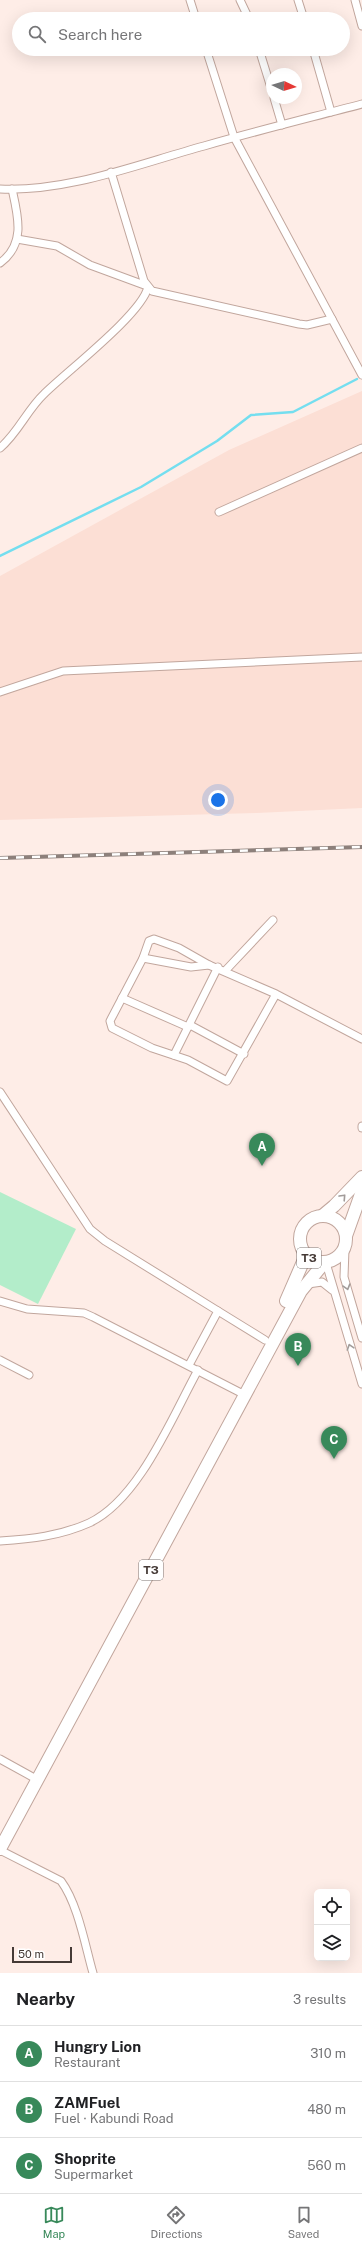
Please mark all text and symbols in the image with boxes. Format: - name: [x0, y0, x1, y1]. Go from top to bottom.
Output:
- search box: [12, 12, 350, 56]
- icon: search: [26, 23, 48, 45]
- text: Search here: [58, 26, 142, 43]
- north arrow: [266, 68, 302, 104]
- your location: [208, 790, 228, 810]
- pin: A: [249, 1133, 275, 1166]
- one-way arrow: [338, 1194, 346, 1202]
- road number: T3: [297, 1248, 321, 1268]
- one-way arrow: [342, 1283, 351, 1290]
- pin: B: [285, 1333, 311, 1366]
- one-way arrow: [347, 1344, 355, 1351]
- pin: C: [321, 1426, 347, 1459]
- road number: T3: [139, 1560, 163, 1580]
- map controls: [314, 1889, 350, 1961]
- button: locate: [314, 1889, 350, 1925]
- button: layers: [314, 1925, 350, 1961]
- scale bar: [12, 1945, 72, 1964]
- text: 50 m: [18, 1948, 44, 1960]
- text: Nearby: [16, 1989, 75, 2009]
- text: 3 results: [293, 1992, 346, 2007]
- text: Hungry Lion: [54, 2038, 141, 2055]
- text: A: [24, 2046, 34, 2061]
- text: 310 m: [310, 2046, 346, 2061]
- text: Restaurant: [54, 2055, 120, 2070]
- text: ZAMFuel: [54, 2094, 120, 2111]
- text: B: [25, 2102, 33, 2117]
- text: 480 m: [307, 2102, 346, 2117]
- text: Fuel · Kabundi Road: [54, 2111, 173, 2126]
- text: Shoprite: [54, 2150, 116, 2167]
- text: C: [24, 2158, 34, 2173]
- text: 560 m: [307, 2158, 346, 2173]
- text: Supermarket: [54, 2167, 133, 2182]
- tab: Map: [43, 2204, 65, 2240]
- tab: Directions: [151, 2204, 202, 2240]
- tab: Saved: [288, 2204, 319, 2240]

